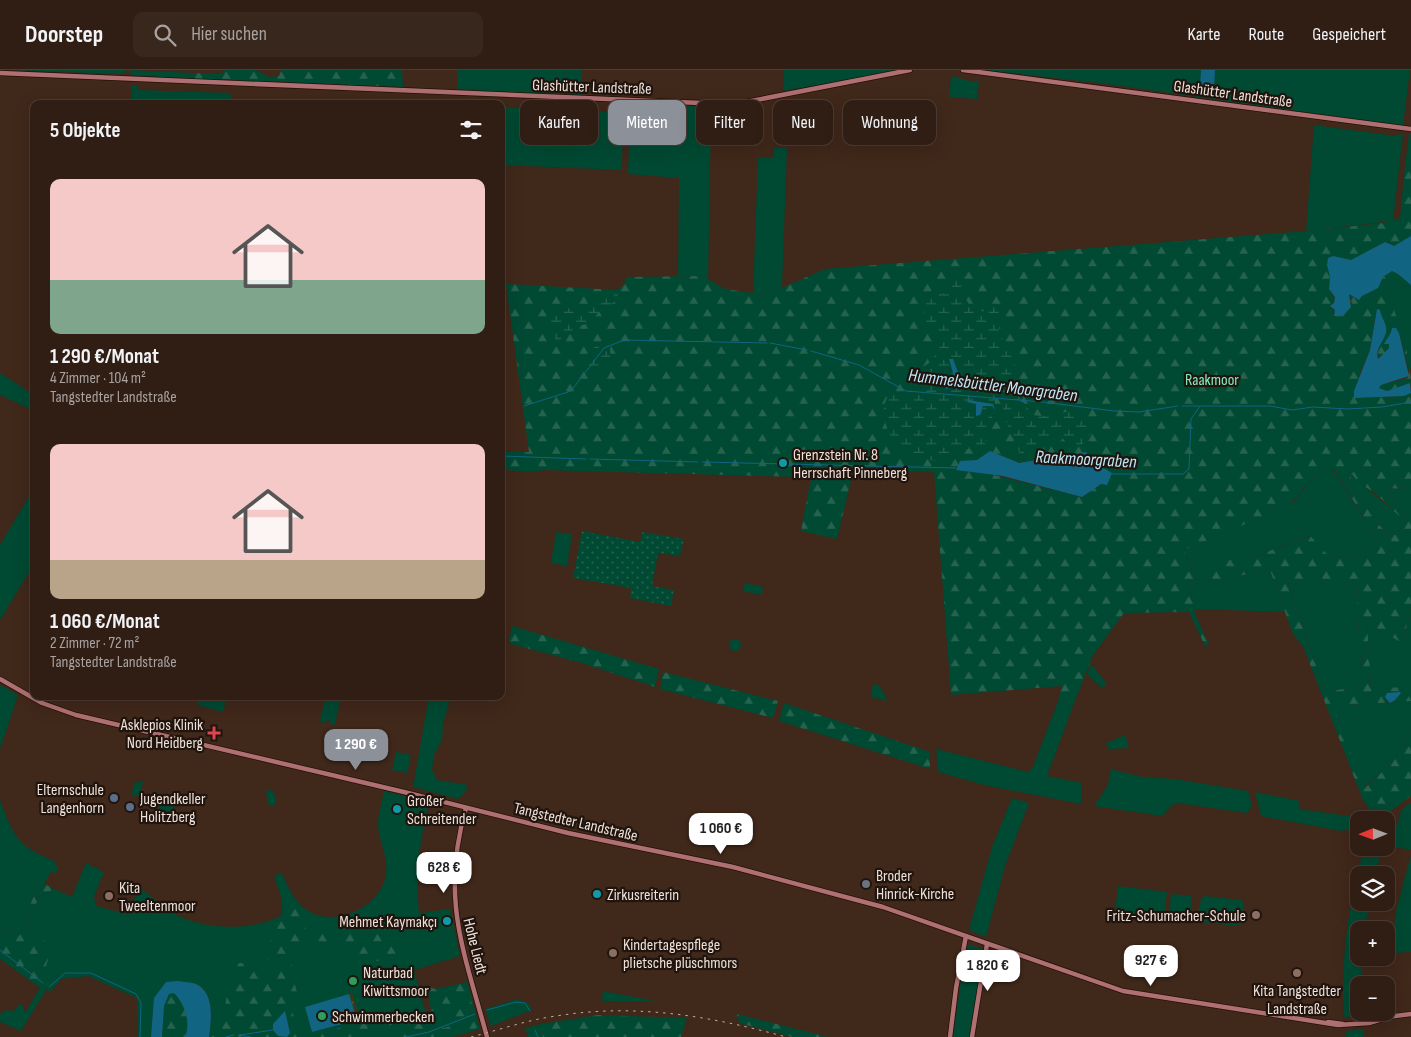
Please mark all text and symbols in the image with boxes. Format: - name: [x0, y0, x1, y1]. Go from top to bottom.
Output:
- search box: [133, 12, 483, 57]
- text: Doorstep: [25, 20, 103, 49]
- icon: search: [151, 21, 179, 49]
- text: Hier suchen: [191, 23, 267, 46]
- text: Karte: [1188, 24, 1221, 45]
- text: Route: [1249, 24, 1284, 45]
- text: Gespeichert: [1312, 24, 1386, 45]
- street label: Glashütter Landstraße: [532, 76, 652, 99]
- street label: Glashütter Landstraße: [1172, 77, 1293, 112]
- chip: Kaufen: [520, 100, 598, 145]
- chip: Mieten: [608, 100, 686, 145]
- chip: Filter: [696, 100, 763, 145]
- chip: Neu: [773, 100, 833, 145]
- chip: Wohnung: [843, 100, 936, 145]
- icon: filters: [457, 116, 485, 144]
- text: 5 Objekte: [50, 118, 120, 143]
- icon: home: [223, 211, 313, 301]
- text: 1 290 €/Monat: [50, 344, 159, 369]
- water label: Hummelsbüttler Moorgraben: [907, 365, 1079, 406]
- text: 4 Zimmer · 104 m²: [50, 369, 146, 388]
- park label: Raakmoor: [1185, 371, 1239, 390]
- text: Tangstedter Landstraße: [50, 388, 177, 407]
- place label: Grenzstein Nr. 8 Herrschaft Pinneberg: [793, 446, 907, 483]
- water label: Raakmoorgraben: [1035, 446, 1137, 473]
- marker: Grenzstein Nr. 8 Herrschaft Pinneberg: [777, 457, 789, 469]
- icon: home: [223, 476, 313, 566]
- text: 1 060 €/Monat: [50, 609, 160, 634]
- text: 2 Zimmer · 72 m²: [50, 634, 139, 653]
- text: Tangstedter Landstraße: [50, 653, 177, 672]
- place label: Asklepios Klinik Nord Heidberg: [120, 716, 203, 753]
- marker: Asklepios Klinik Nord Heidberg: [207, 726, 221, 740]
- pin: 1 290 €: [310, 728, 402, 771]
- text: 1 290 €: [335, 735, 377, 754]
- place label: Elternschule Langenhorn: [37, 781, 104, 818]
- place label: Jugendkeller Holitzberg: [139, 790, 206, 827]
- marker: Elternschule Langenhorn: [108, 792, 120, 804]
- place label: Großer Schreitender: [407, 792, 477, 829]
- street label: Tangstedter Landstraße: [512, 799, 639, 846]
- marker: Jugendkeller Holitzberg: [124, 801, 136, 813]
- marker: Großer Schreitender: [391, 803, 403, 815]
- north arrow: [1350, 811, 1395, 856]
- map controls: [1350, 811, 1395, 1021]
- pin: 1 060 €: [675, 812, 767, 855]
- text: 1 060 €: [700, 819, 742, 838]
- pin: 628 €: [409, 852, 479, 894]
- text: 628 €: [428, 858, 460, 877]
- button: layers: [1350, 866, 1395, 911]
- place label: Broder Hinrick-Kirche: [876, 867, 954, 904]
- marker: Broder Hinrick-Kirche: [860, 878, 872, 890]
- place label: Kita Tweeltenmoor: [119, 879, 196, 916]
- place label: Zirkusreiterin: [607, 886, 679, 905]
- marker: Zirkusreiterin: [591, 888, 603, 900]
- marker: Kita Tweeltenmoor: [103, 890, 115, 902]
- place label: Fritz-Schumacher-Schule: [1107, 907, 1246, 926]
- marker: Fritz-Schumacher-Schule: [1250, 909, 1262, 921]
- place label: Mehmet Kaymakçı: [339, 913, 437, 932]
- marker: Mehmet Kaymakçı: [441, 915, 453, 927]
- street label: Hohe Liedt: [458, 916, 491, 977]
- button: +: [1350, 921, 1395, 966]
- place label: Kindertagespflege plietsche plüschmors: [623, 936, 738, 973]
- pin: 927 €: [1116, 944, 1186, 987]
- marker: Kindertagespflege plietsche plüschmors: [607, 947, 619, 959]
- pin: 1 820 €: [942, 950, 1034, 992]
- text: 927 €: [1135, 951, 1167, 970]
- text: 1 820 €: [967, 956, 1009, 975]
- place label: Naturbad Kiwittsmoor: [363, 964, 429, 1001]
- marker: Kita Tangstedter Landstraße: [1291, 967, 1303, 979]
- marker: Naturbad Kiwittsmoor: [347, 975, 359, 987]
- button: −: [1350, 976, 1395, 1021]
- place label: Kita Tangstedter Landstraße: [1253, 982, 1341, 1019]
- place label: Schwimmerbecken: [332, 1008, 434, 1027]
- marker: Schwimmerbecken: [316, 1010, 328, 1022]

